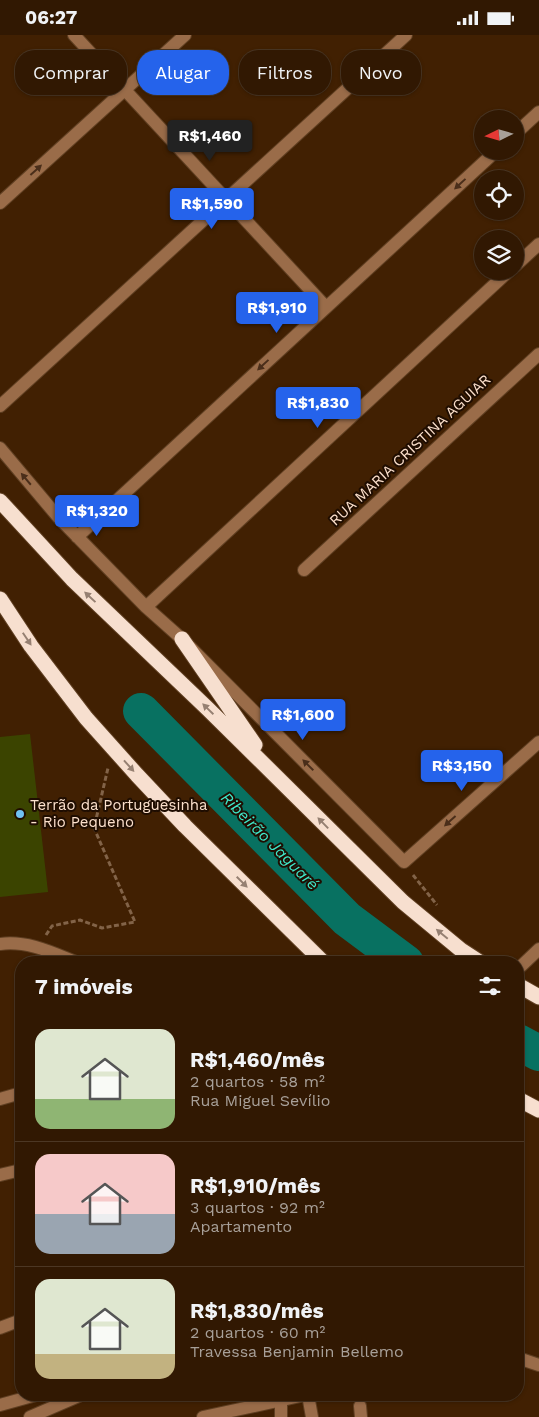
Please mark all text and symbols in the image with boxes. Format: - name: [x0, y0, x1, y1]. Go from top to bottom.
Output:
- text: 06:27: [25, 6, 77, 29]
- chip: Comprar: [15, 50, 127, 95]
- chip: Alugar: [137, 50, 229, 95]
- chip: Filtros: [239, 50, 331, 95]
- chip: Novo: [341, 50, 421, 95]
- north arrow: [474, 110, 524, 160]
- map controls: [474, 110, 524, 280]
- pin: R$1,460: [164, 119, 256, 162]
- text: R$1,460: [178, 126, 242, 145]
- one-way arrow: [30, 164, 42, 176]
- button: locate: [474, 170, 524, 220]
- one-way arrow: [455, 178, 467, 190]
- pin: R$1,590: [166, 187, 258, 230]
- text: R$1,590: [181, 194, 243, 213]
- button: layers: [474, 230, 524, 280]
- pin: R$1,910: [231, 291, 323, 334]
- text: R$1,910: [247, 298, 307, 317]
- one-way arrow: [258, 359, 270, 371]
- street label: RUA MARIA CRISTINA AGUIAR: [326, 371, 494, 529]
- pin: R$1,830: [272, 387, 364, 429]
- text: R$1,830: [287, 393, 349, 412]
- one-way arrow: [21, 473, 32, 486]
- pin: R$1,320: [51, 495, 143, 537]
- text: R$1,320: [66, 501, 128, 520]
- one-way arrow: [85, 591, 97, 603]
- one-way arrow: [22, 633, 32, 646]
- pin: R$1,600: [257, 699, 349, 741]
- one-way arrow: [202, 703, 214, 715]
- text: R$1,600: [271, 705, 335, 724]
- pin: R$3,150: [416, 749, 508, 792]
- text: R$3,150: [432, 756, 492, 775]
- one-way arrow: [123, 759, 135, 771]
- one-way arrow: [302, 760, 314, 772]
- water label: Ribeirão Jaguaré: [217, 788, 323, 894]
- place label: Terrão da Portuguesinha - Rio Pequeno: [30, 796, 208, 831]
- marker: Terrão da Portuguesinha - Rio Pequeno: [14, 808, 26, 820]
- one-way arrow: [445, 815, 457, 827]
- one-way arrow: [317, 818, 329, 830]
- one-way arrow: [236, 876, 248, 888]
- one-way arrow: [436, 929, 448, 940]
- icon: filters: [476, 972, 504, 1000]
- text: 7 imóveis: [35, 974, 133, 999]
- text: R$1,460/mês: [190, 1047, 325, 1072]
- icon: home: [75, 1049, 135, 1109]
- text: 2 quartos · 58 m²: [190, 1072, 325, 1091]
- text: Rua Miguel Sevílio: [190, 1091, 330, 1110]
- text: R$1,910/mês: [190, 1173, 320, 1198]
- icon: home: [75, 1174, 135, 1234]
- text: 3 quartos · 92 m²: [190, 1198, 325, 1217]
- text: Apartamento: [190, 1217, 292, 1236]
- text: R$1,830/mês: [190, 1298, 324, 1323]
- icon: home: [75, 1299, 135, 1359]
- text: 2 quartos · 60 m²: [190, 1323, 325, 1342]
- text: Travessa Benjamin Bellemo: [190, 1342, 404, 1361]

